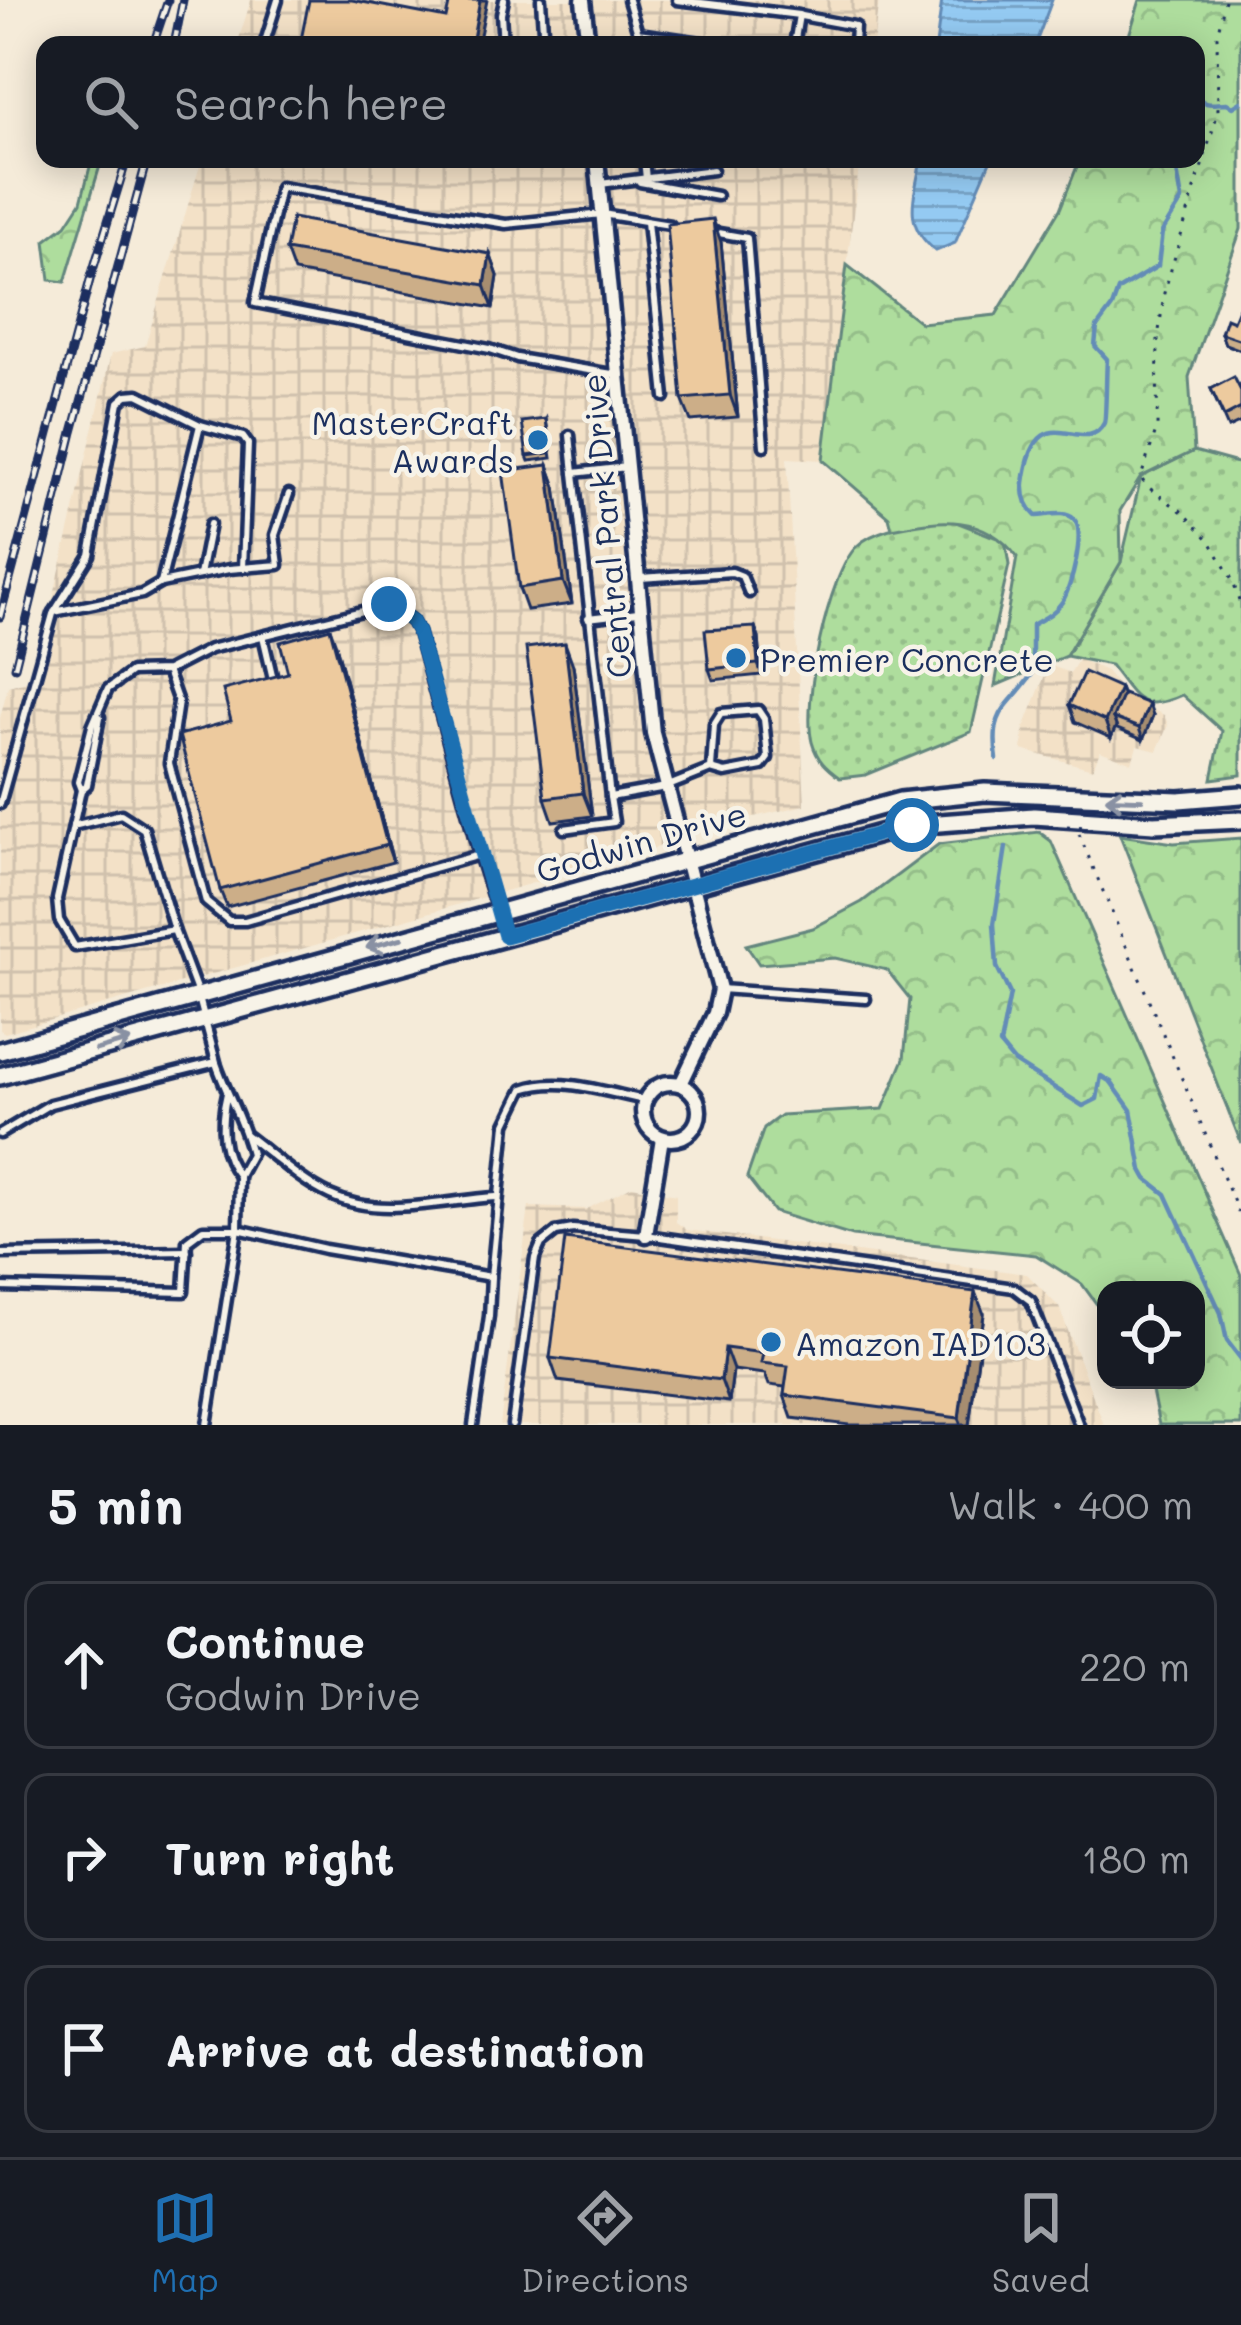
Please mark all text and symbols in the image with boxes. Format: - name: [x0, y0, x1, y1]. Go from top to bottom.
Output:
- search box: [36, 36, 1205, 168]
- icon: search: [78, 69, 144, 135]
- text: Search here: [174, 73, 448, 131]
- street label: Central Park Drive: [570, 372, 640, 680]
- place label: MasterCraft Awards: [312, 400, 514, 481]
- marker: MasterCraft Awards: [525, 427, 551, 453]
- route end: [362, 577, 416, 631]
- place label: Premier Concrete: [760, 637, 1054, 680]
- marker: Premier Concrete: [723, 645, 749, 671]
- one-way arrow: [1105, 787, 1144, 810]
- street label: Godwin Drive: [531, 790, 751, 892]
- route start: [885, 798, 939, 852]
- one-way arrow: [366, 934, 404, 956]
- one-way arrow: [93, 1033, 131, 1055]
- map controls: [1097, 1281, 1205, 1389]
- button: locate: [1097, 1281, 1205, 1389]
- place label: Amazon IAD103: [795, 1321, 1046, 1364]
- marker: Amazon IAD103: [758, 1329, 784, 1355]
- text: 5 min: [48, 1470, 183, 1537]
- text: Walk · 400 m: [947, 1478, 1193, 1529]
- text: Continue: [165, 1611, 365, 1669]
- icon: ahead: [51, 1632, 117, 1698]
- text: 220 m: [1079, 1640, 1190, 1691]
- text: Godwin Drive: [165, 1669, 421, 1720]
- icon: right: [51, 1824, 117, 1890]
- text: Turn right: [165, 1828, 394, 1886]
- text: 180 m: [1081, 1832, 1190, 1883]
- icon: arrive: [51, 2016, 117, 2082]
- text: Arrive at destination: [165, 2020, 645, 2078]
- tab: Map: [151, 2185, 219, 2300]
- tab: Directions: [521, 2185, 689, 2300]
- tab: Saved: [992, 2185, 1090, 2300]

